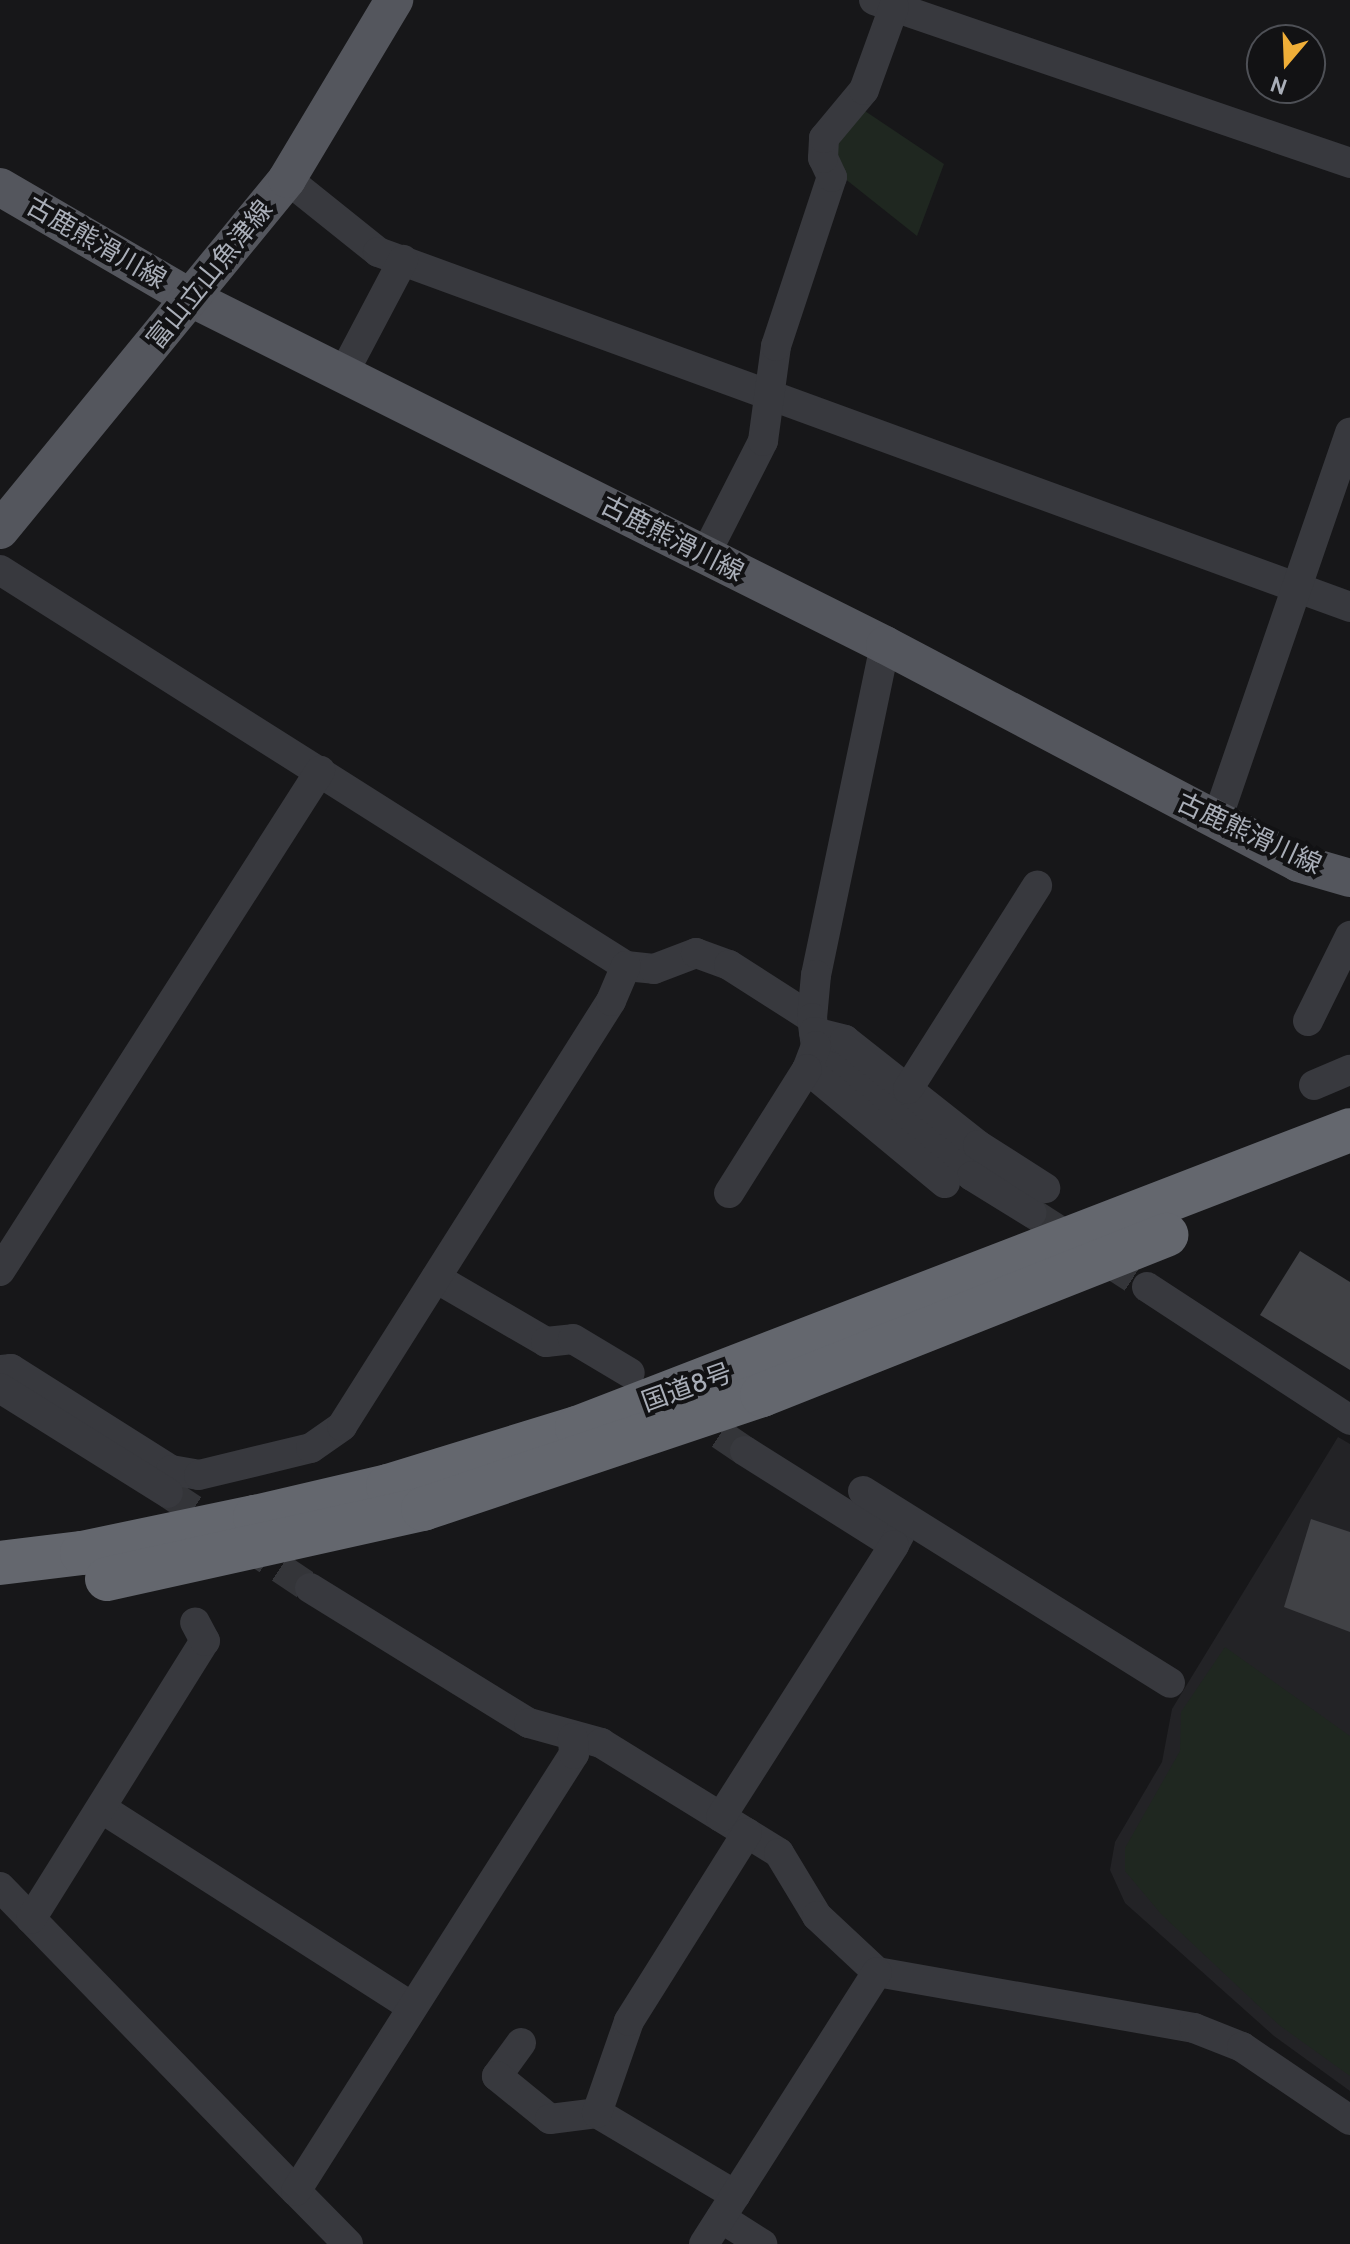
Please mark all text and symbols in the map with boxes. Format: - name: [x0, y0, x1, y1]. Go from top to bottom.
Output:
- north arrow: [1246, 24, 1326, 104]
- text: N: [1267, 70, 1290, 101]
- street label: 古鹿熊滑川線: [21, 190, 171, 296]
- street label: 富山立山魚津線: [141, 194, 279, 356]
- street label: 古鹿熊滑川線: [595, 490, 749, 588]
- street label: 古鹿熊滑川線: [1172, 787, 1326, 881]
- street label: 国道8号: [638, 1357, 736, 1419]

